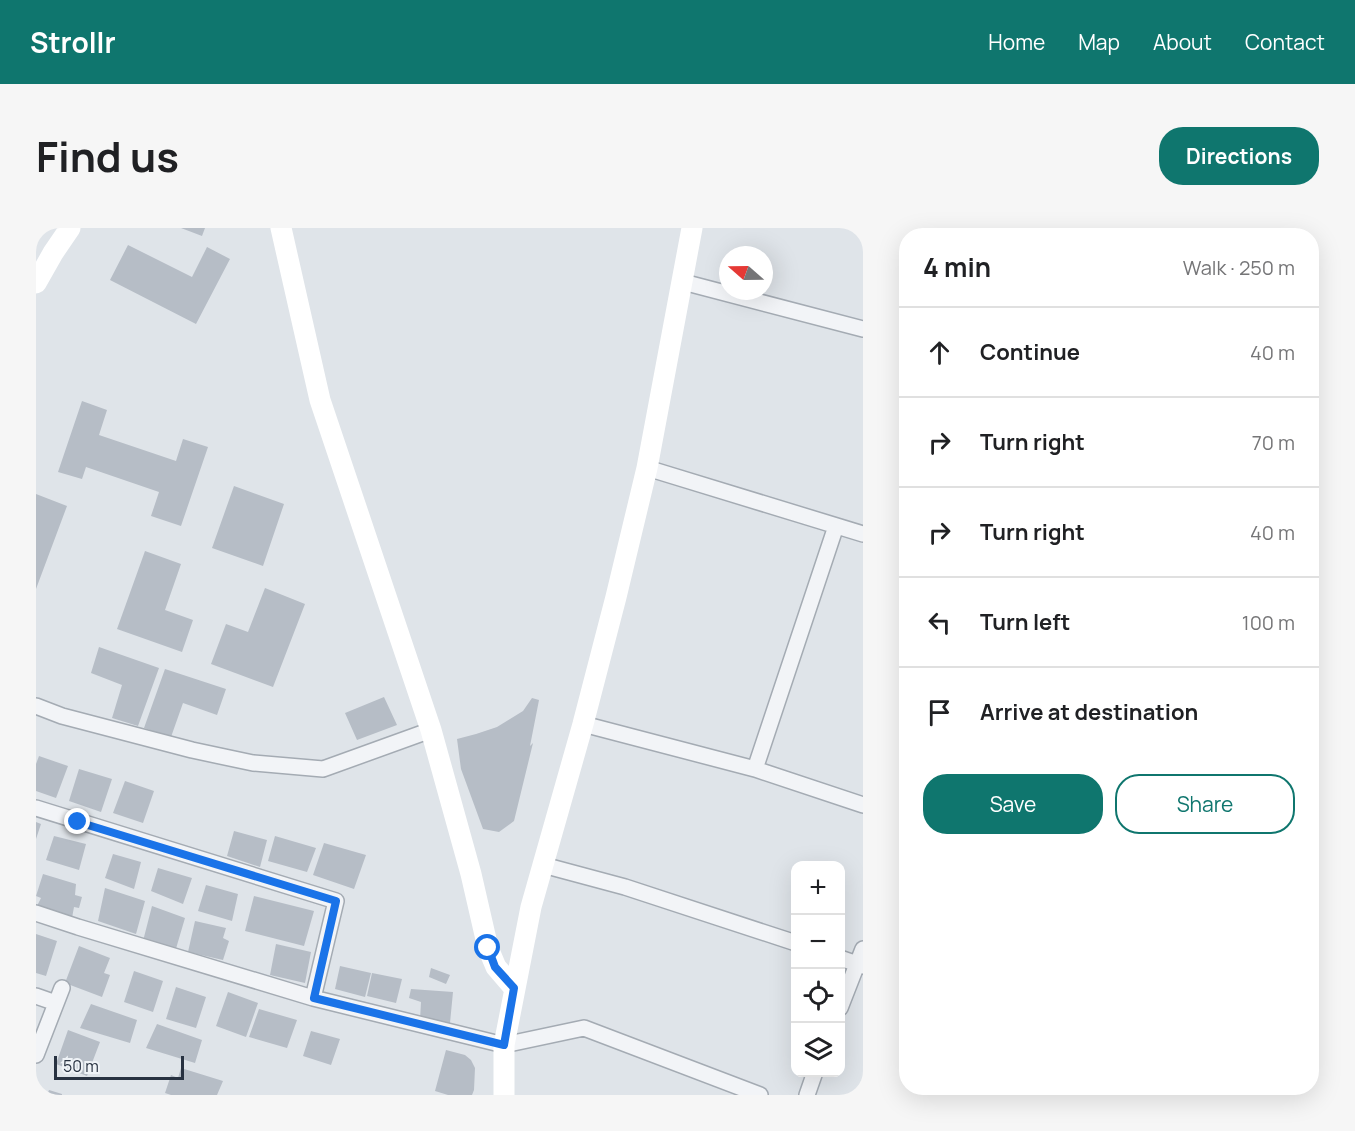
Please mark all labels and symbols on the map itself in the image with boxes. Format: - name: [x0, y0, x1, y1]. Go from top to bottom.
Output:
- north arrow: [719, 246, 773, 300]
- route end: [64, 808, 90, 834]
- route start: [474, 934, 500, 960]
- scale bar: [54, 1053, 184, 1080]

